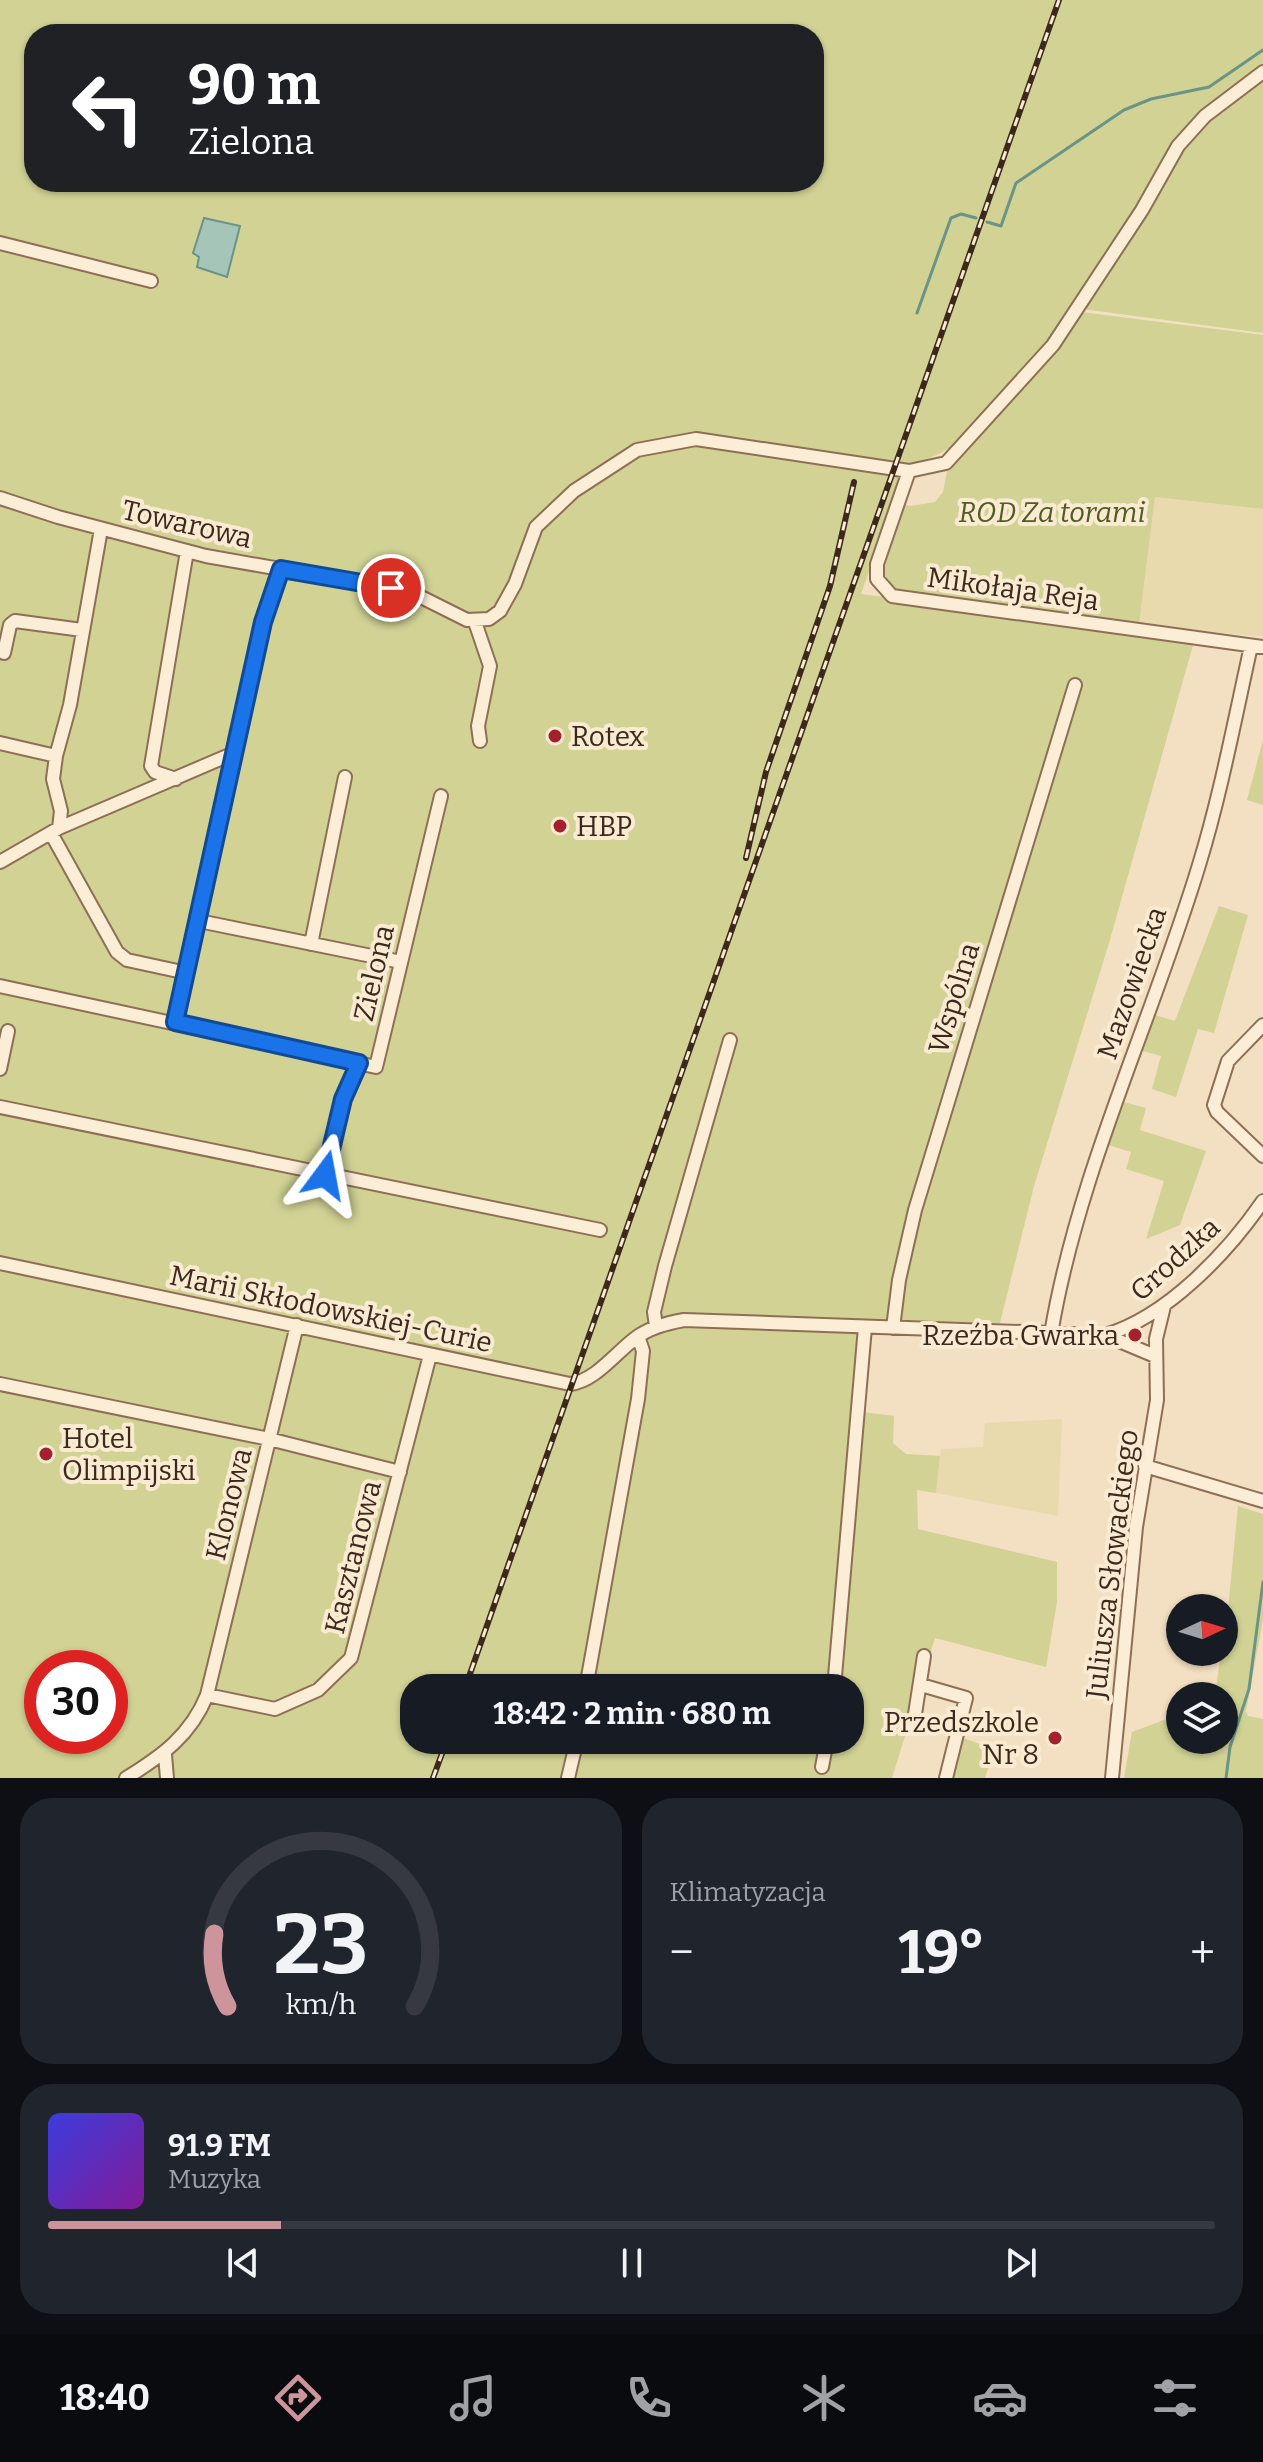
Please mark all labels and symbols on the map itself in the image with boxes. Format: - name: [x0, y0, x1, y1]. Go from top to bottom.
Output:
- street label: Towarowa: [119, 493, 255, 555]
- park label: ROD Za torami: [959, 496, 1145, 529]
- pin: [357, 554, 425, 622]
- street label: Mikołaja Reja: [925, 561, 1101, 617]
- place label: Rotex: [571, 720, 645, 753]
- marker: Rotex: [546, 727, 564, 745]
- place label: HBP: [576, 810, 632, 843]
- marker: HBP: [551, 817, 569, 835]
- street label: Mazowiecka: [1091, 902, 1173, 1064]
- street label: Zielona: [347, 922, 401, 1024]
- street label: Wspólna: [922, 939, 986, 1057]
- position arrow: [283, 1133, 367, 1217]
- street label: Grodzka: [1124, 1210, 1226, 1308]
- street label: Marii Skłodowskiej-Curie: [167, 1259, 495, 1359]
- place label: Rzeźba Gwarka: [922, 1319, 1119, 1352]
- marker: Rzeźba Gwarka: [1126, 1326, 1144, 1344]
- place label: Hotel Olimpijski: [62, 1422, 196, 1487]
- street label: Juliusza Słowackiego: [1079, 1427, 1145, 1701]
- street label: Klonowa: [199, 1444, 259, 1564]
- marker: Hotel Olimpijski: [37, 1445, 55, 1463]
- street label: Kasztanowa: [318, 1477, 388, 1637]
- north arrow: [1166, 1594, 1238, 1666]
- speed limit sign: 30: [24, 1650, 128, 1754]
- place label: Przedszkole Nr 8: [884, 1706, 1039, 1771]
- marker: Przedszkole Nr 8: [1046, 1729, 1064, 1747]

